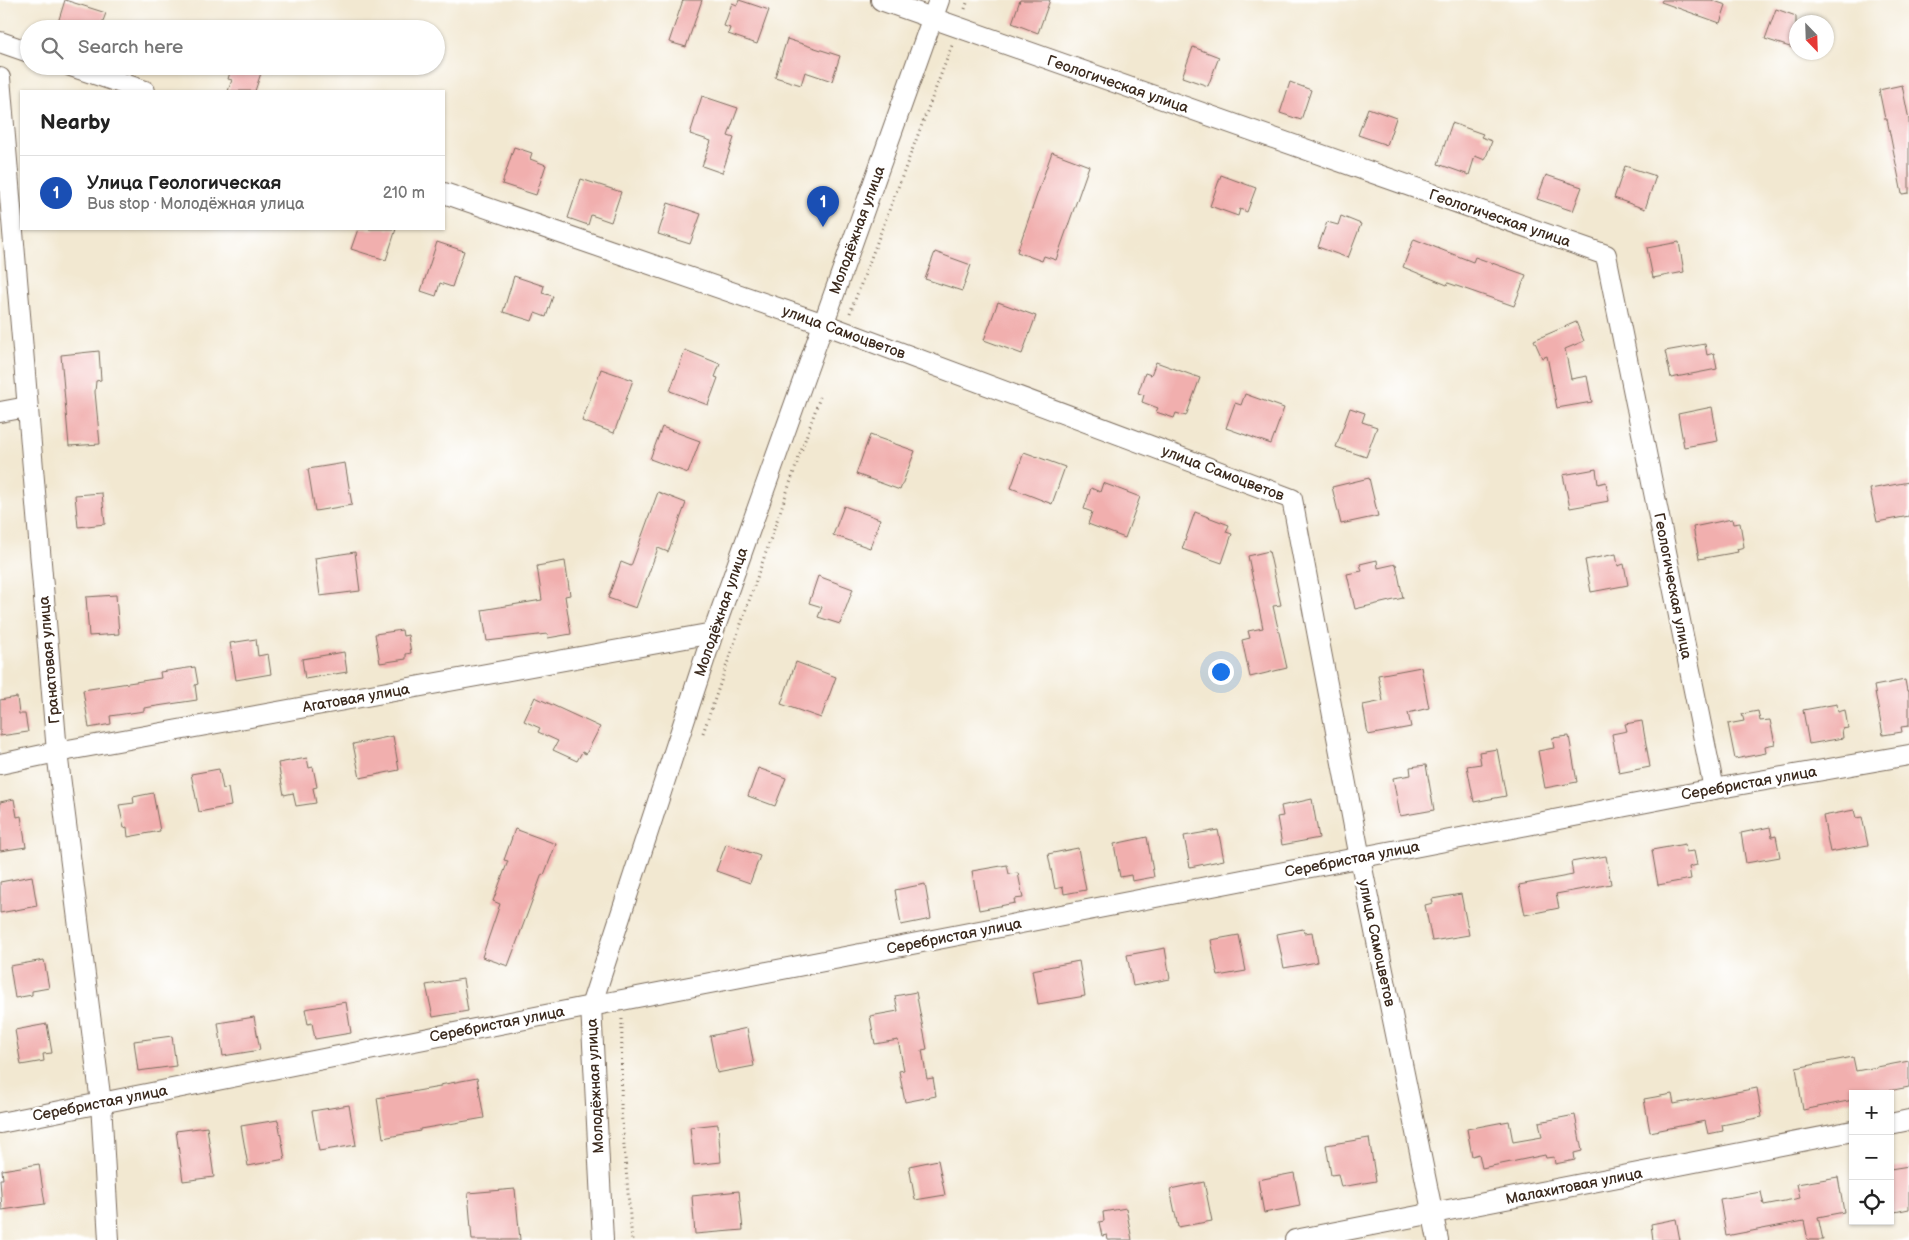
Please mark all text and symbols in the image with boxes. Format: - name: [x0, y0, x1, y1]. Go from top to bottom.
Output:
- north arrow: [1789, 15, 1834, 60]
- search box: [20, 20, 445, 75]
- icon: search: [38, 34, 66, 62]
- text: Search here: [78, 36, 183, 59]
- street label: Геологическая улица: [1044, 51, 1191, 118]
- text: Nearby: [40, 110, 110, 135]
- street label: Молодёжная улица: [825, 163, 890, 297]
- text: Улица Геологическая: [87, 172, 282, 195]
- text: 1: [53, 184, 59, 203]
- text: 210 m: [383, 184, 425, 203]
- street label: Геологическая улица: [1426, 185, 1573, 252]
- pin: 1: [807, 186, 839, 227]
- text: Bus stop · Молодёжная улица: [87, 195, 304, 214]
- street label: улица Самоцветов: [780, 301, 908, 364]
- street label: улица Самоцветов: [1159, 441, 1287, 506]
- street label: Геологическая улица: [1649, 511, 1696, 661]
- street label: Молодёжная улица: [690, 545, 753, 679]
- street label: Гранатовая улица: [34, 595, 65, 725]
- your location: [1208, 659, 1234, 685]
- street label: Агатовая улица: [300, 680, 411, 717]
- street label: Серебристая улица: [1680, 762, 1818, 805]
- street label: Серебристая улица: [1283, 837, 1421, 882]
- street label: улица Самоцветов: [1354, 878, 1399, 1009]
- street label: Серебристая улица: [885, 914, 1023, 959]
- street label: Серебристая улица: [428, 1002, 566, 1047]
- street label: Молодёжная улица: [582, 1018, 609, 1154]
- street label: Серебристая улица: [31, 1081, 169, 1126]
- map controls: [1849, 1090, 1894, 1225]
- button: +: [1849, 1090, 1894, 1135]
- button: −: [1849, 1135, 1894, 1180]
- street label: Малахитовая улица: [1504, 1164, 1644, 1209]
- button: locate: [1849, 1180, 1894, 1225]

